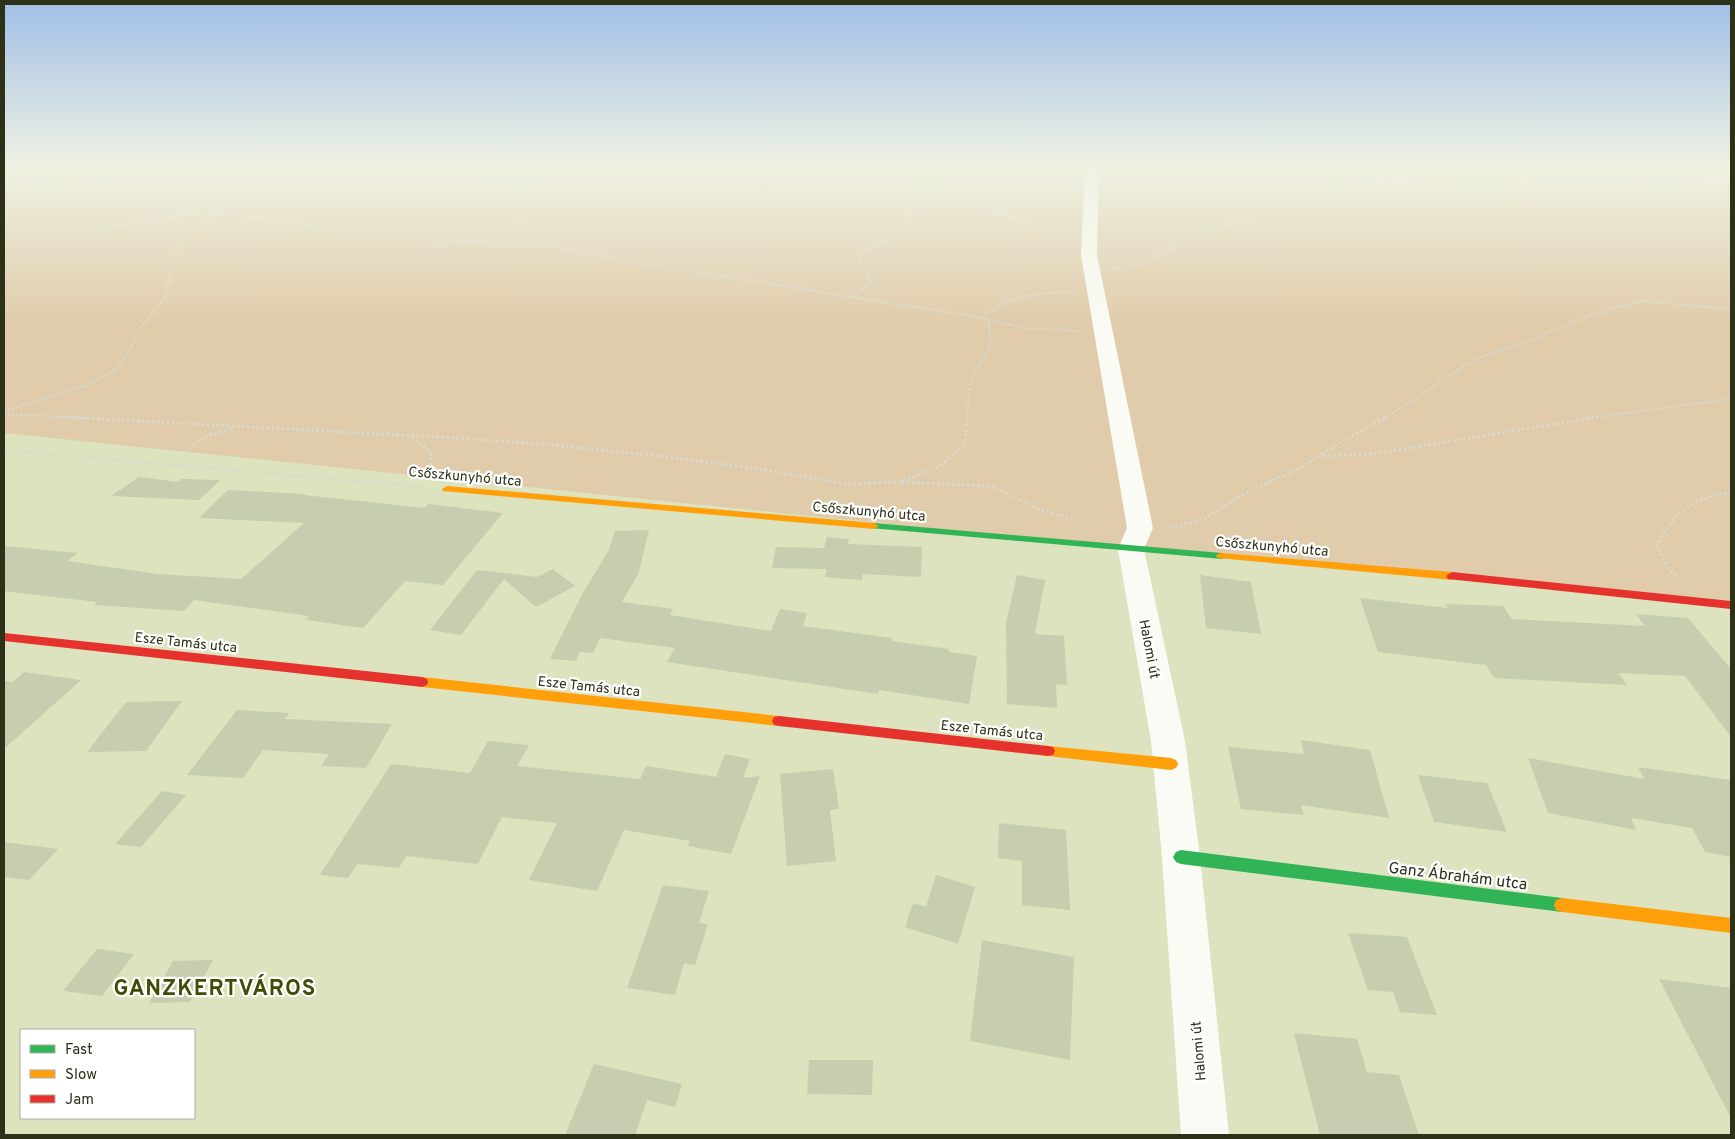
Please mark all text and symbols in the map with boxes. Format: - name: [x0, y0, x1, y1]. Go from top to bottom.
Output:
- street label: Csőszkunyhó utca: [408, 464, 522, 491]
- street label: Csőszkunyhó utca: [812, 499, 926, 526]
- street label: Csőszkunyhó utca: [1215, 534, 1329, 561]
- street label: Halomi út: [1134, 618, 1163, 680]
- street label: Esze Tamás utca: [134, 630, 238, 657]
- street label: Esze Tamás utca: [537, 674, 641, 701]
- street label: Esze Tamás utca: [940, 718, 1044, 745]
- street label: Ganz Ábrahám utca: [1387, 857, 1529, 895]
- district label: GANZKERTVÁROS: [114, 974, 316, 1003]
- street label: Halomi út: [1188, 1020, 1211, 1082]
- legend: [20, 1029, 195, 1119]
- text: Fast: [65, 1041, 93, 1060]
- text: Slow: [65, 1066, 97, 1085]
- text: Jam: [65, 1091, 94, 1110]

